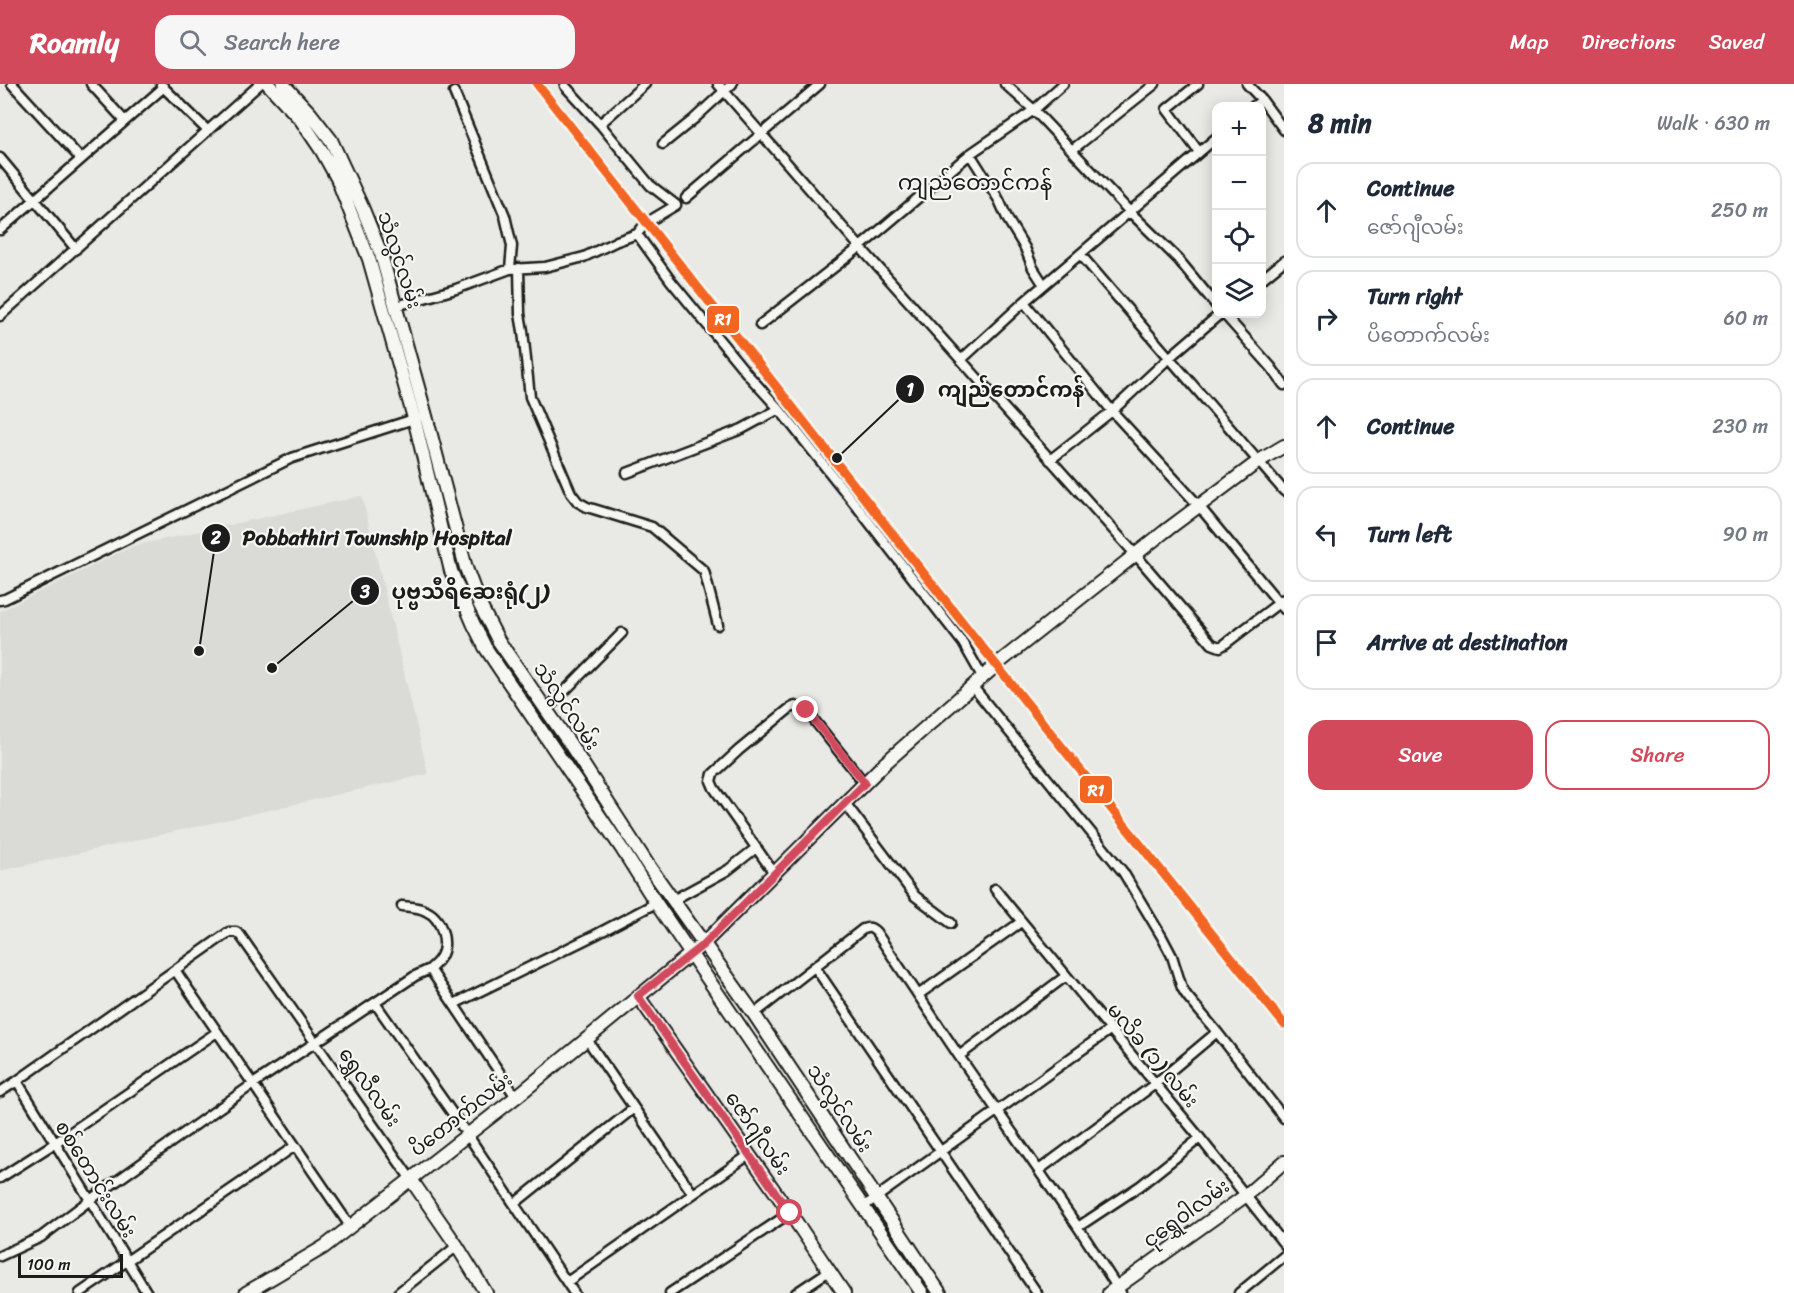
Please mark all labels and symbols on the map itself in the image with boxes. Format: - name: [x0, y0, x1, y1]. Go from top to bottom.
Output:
- district label: ကျည်တောင်ကန်: [898, 163, 1052, 202]
- street label: သံလွင်လမ်း: [367, 207, 432, 314]
- line badge: R1: [706, 305, 740, 334]
- text: R1: [714, 305, 731, 334]
- callout: ကျည်တောင်ကန်: [895, 370, 1096, 409]
- text: ကျည်တောင်ကန်: [938, 371, 1085, 409]
- text: 1: [906, 374, 914, 406]
- callout: Pobbathiri Township Hospital: [201, 519, 522, 558]
- text: Pobbathiri Township Hospital: [243, 519, 512, 557]
- text: 2: [210, 522, 222, 554]
- callout: ပုဗ္ဗသီရိဆေးရုံ(၂): [350, 572, 561, 611]
- text: ပုဗ္ဗသီရိဆေးရုံ(၂): [392, 573, 550, 611]
- text: 3: [359, 576, 370, 608]
- street label: သံလွင်လမ်း: [524, 655, 609, 758]
- route end: [792, 696, 818, 722]
- line badge: R1: [1079, 775, 1113, 804]
- text: R1: [1087, 776, 1104, 805]
- street label: မလိခ (၁) လမ်း: [1098, 994, 1208, 1116]
- street label: ရွှေလီလမ်း: [329, 1040, 410, 1135]
- street label: သံလွင်လမ်း: [797, 1056, 882, 1160]
- street label: ပိတောက်လမ်း: [402, 1063, 521, 1166]
- street label: ဇော်ဂျီလမ်း: [716, 1084, 800, 1183]
- street label: စစ်တောင်းလမ်း: [45, 1113, 146, 1245]
- street label: ငုရွှေဝါလမ်း: [1135, 1170, 1237, 1257]
- route start: [776, 1199, 802, 1225]
- scale bar: [18, 1251, 123, 1278]

